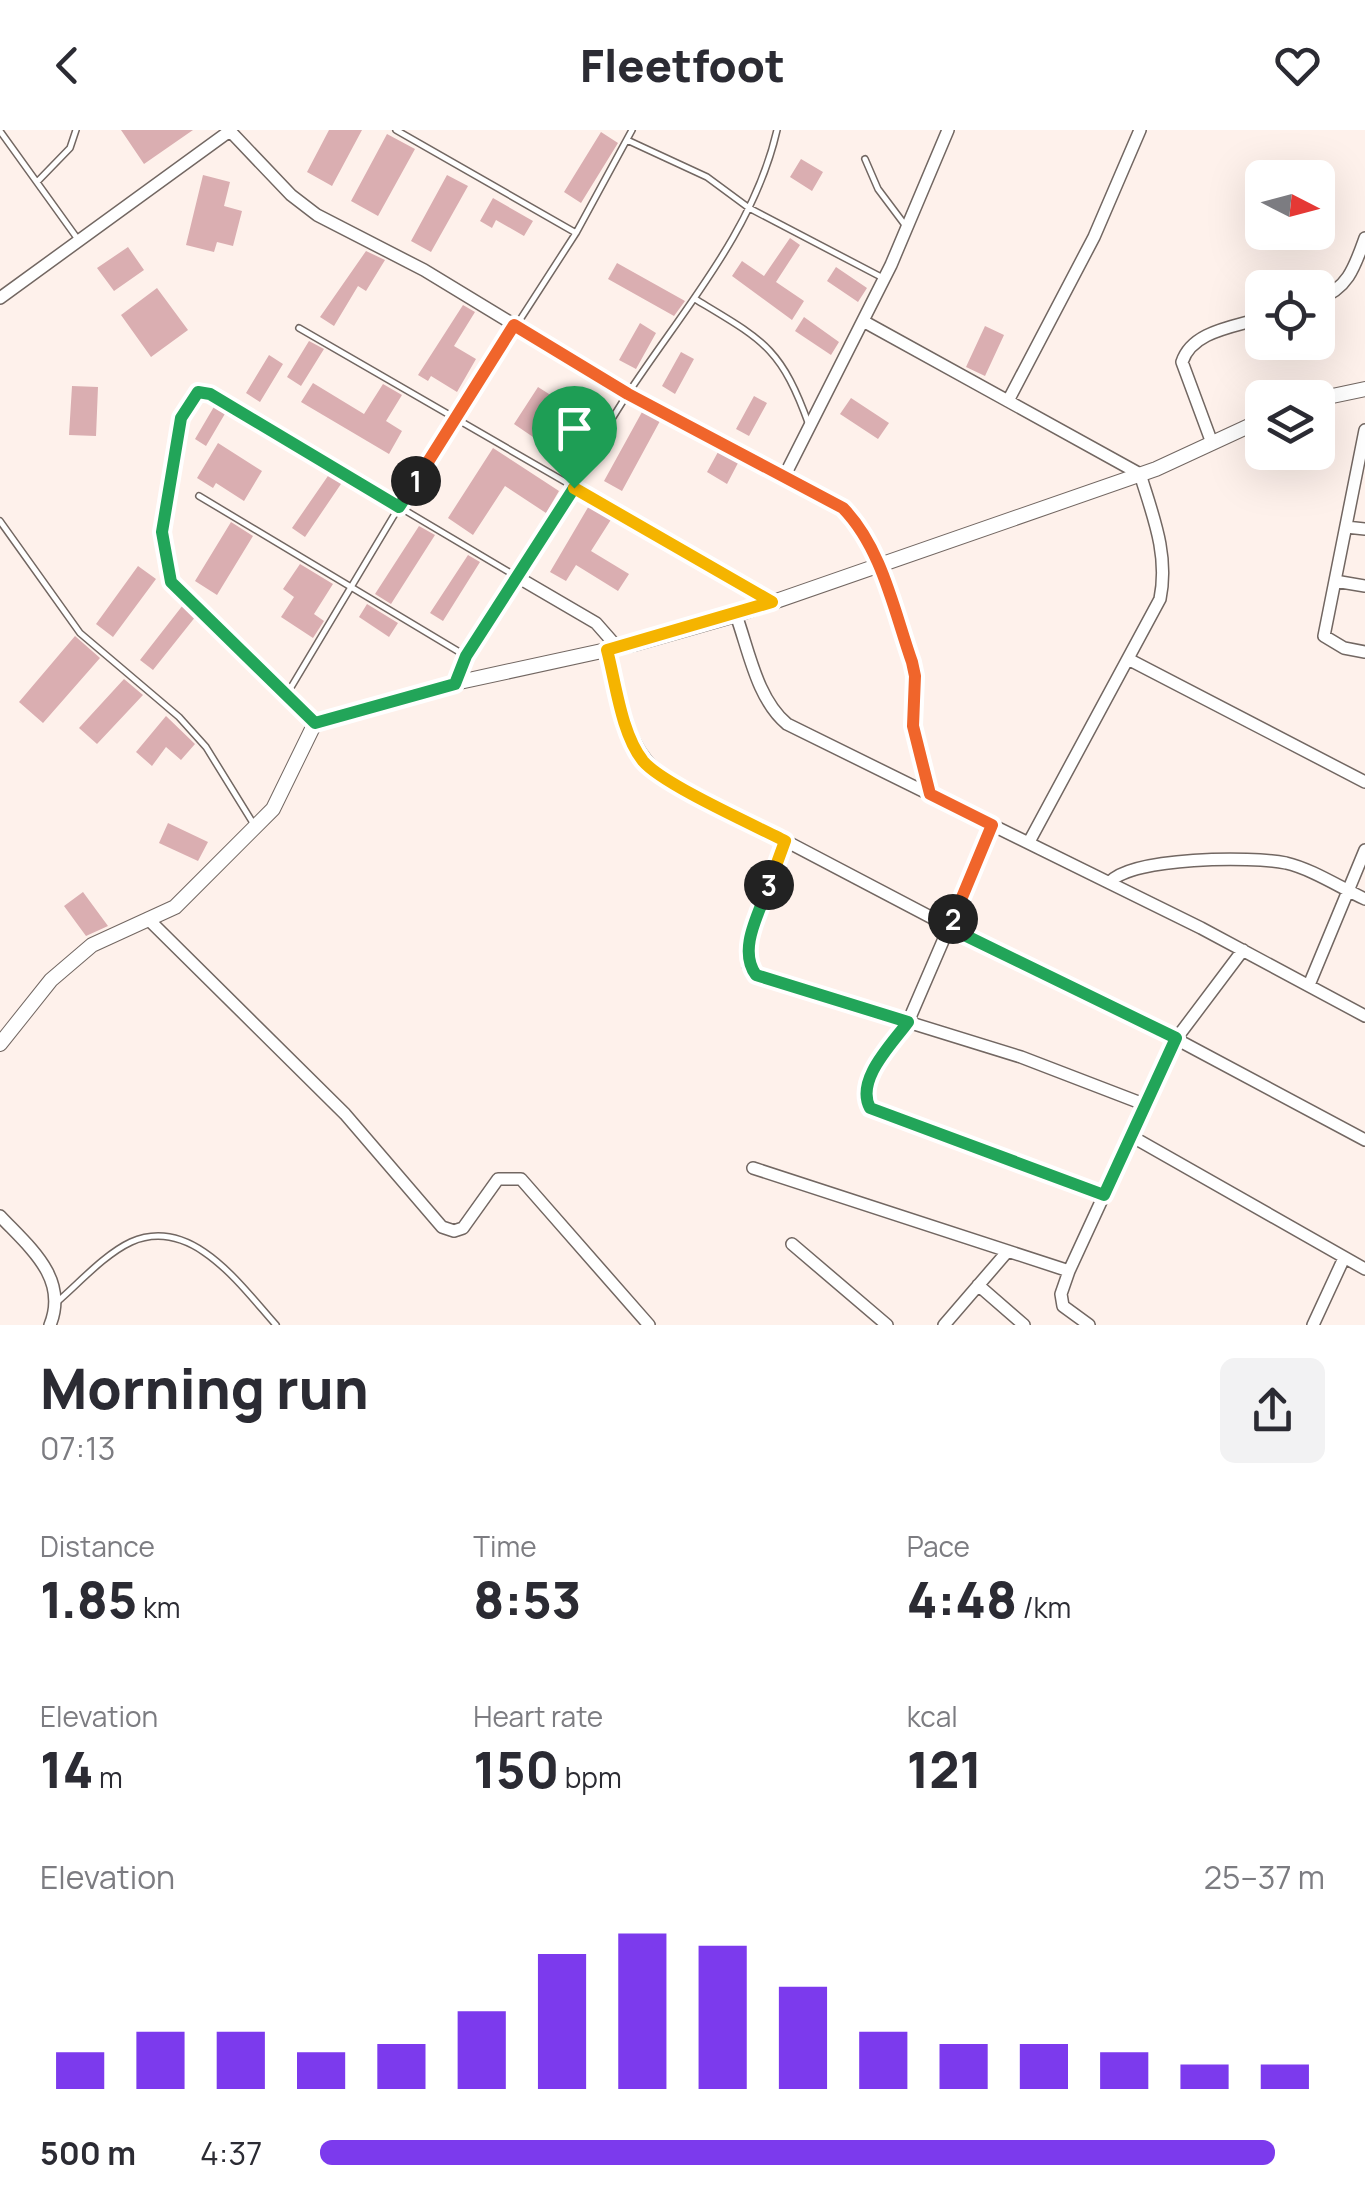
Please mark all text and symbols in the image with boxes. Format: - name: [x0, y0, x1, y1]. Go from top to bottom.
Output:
- text: Fleetfoot: [580, 34, 785, 96]
- icon: back: [40, 38, 95, 93]
- icon: heart: [1270, 38, 1325, 93]
- north arrow: [1245, 160, 1335, 250]
- map controls: [1245, 160, 1335, 470]
- button: locate: [1245, 270, 1335, 360]
- button: layers: [1245, 380, 1335, 470]
- pin: [532, 386, 617, 489]
- icon: arrive: [547, 401, 602, 456]
- pin: 1: [391, 456, 441, 506]
- text: 1: [410, 462, 422, 500]
- pin: 3: [744, 860, 794, 910]
- text: 3: [761, 866, 777, 904]
- pin: 2: [928, 894, 978, 944]
- text: 2: [945, 900, 961, 938]
- text: Morning run: [40, 1350, 369, 1426]
- button: share: [1220, 1358, 1325, 1463]
- text: 07:13: [40, 1426, 115, 1470]
- text: Distance: [40, 1527, 155, 1565]
- text: Time: [473, 1527, 537, 1565]
- text: Pace: [907, 1527, 970, 1565]
- text: 1.85: [40, 1565, 137, 1633]
- text: 8:53: [473, 1565, 581, 1633]
- text: 4:48: [907, 1565, 1017, 1633]
- text: km: [137, 1588, 181, 1626]
- text: /km: [1017, 1588, 1071, 1626]
- text: Elevation: [40, 1697, 158, 1735]
- text: Heart rate: [473, 1697, 603, 1735]
- text: kcal: [907, 1697, 958, 1735]
- text: 14: [40, 1735, 93, 1803]
- text: 150: [473, 1735, 559, 1803]
- text: 121: [907, 1735, 982, 1803]
- text: m: [93, 1758, 123, 1796]
- text: bpm: [559, 1758, 622, 1796]
- text: Elevation: [40, 1855, 175, 1899]
- text: 25–37 m: [1204, 1855, 1325, 1899]
- text: 500 m: [40, 2131, 136, 2175]
- text: 4:37: [200, 2131, 262, 2175]

